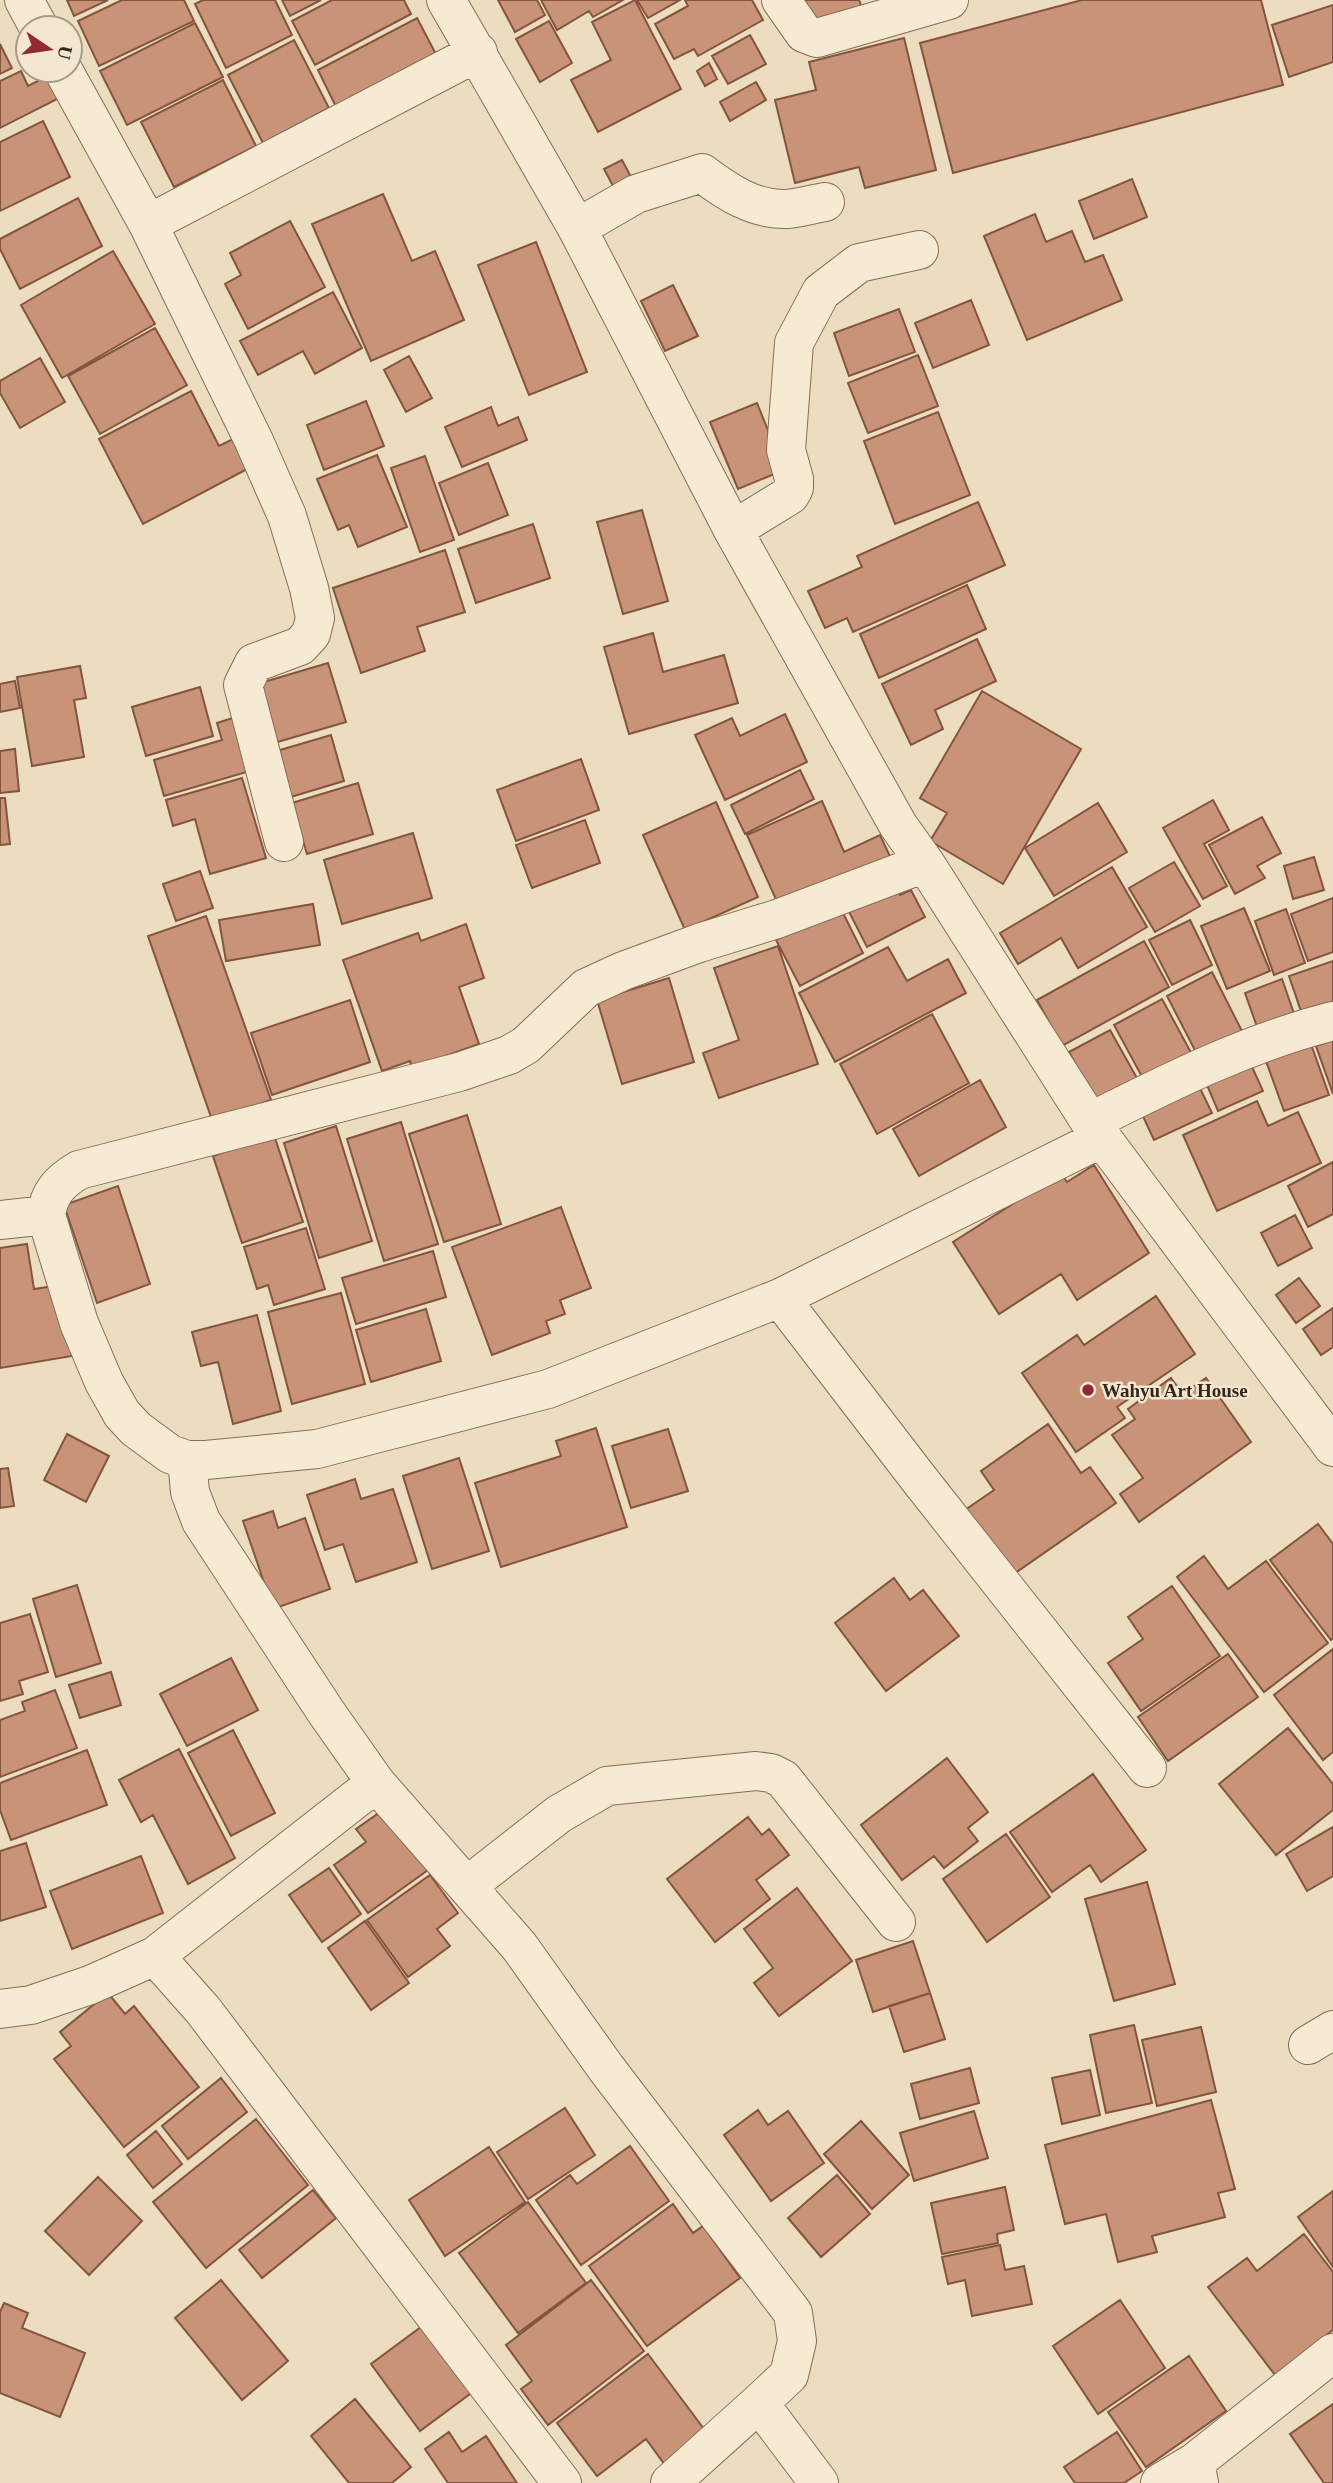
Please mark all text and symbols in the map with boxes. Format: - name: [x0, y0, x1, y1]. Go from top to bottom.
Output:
- north arrow: [14, 14, 84, 84]
- text: U: [53, 44, 77, 62]
- place label: Wahyu Art House: [1102, 1380, 1248, 1401]
- marker: Wahyu Art House: [1080, 1382, 1096, 1398]

